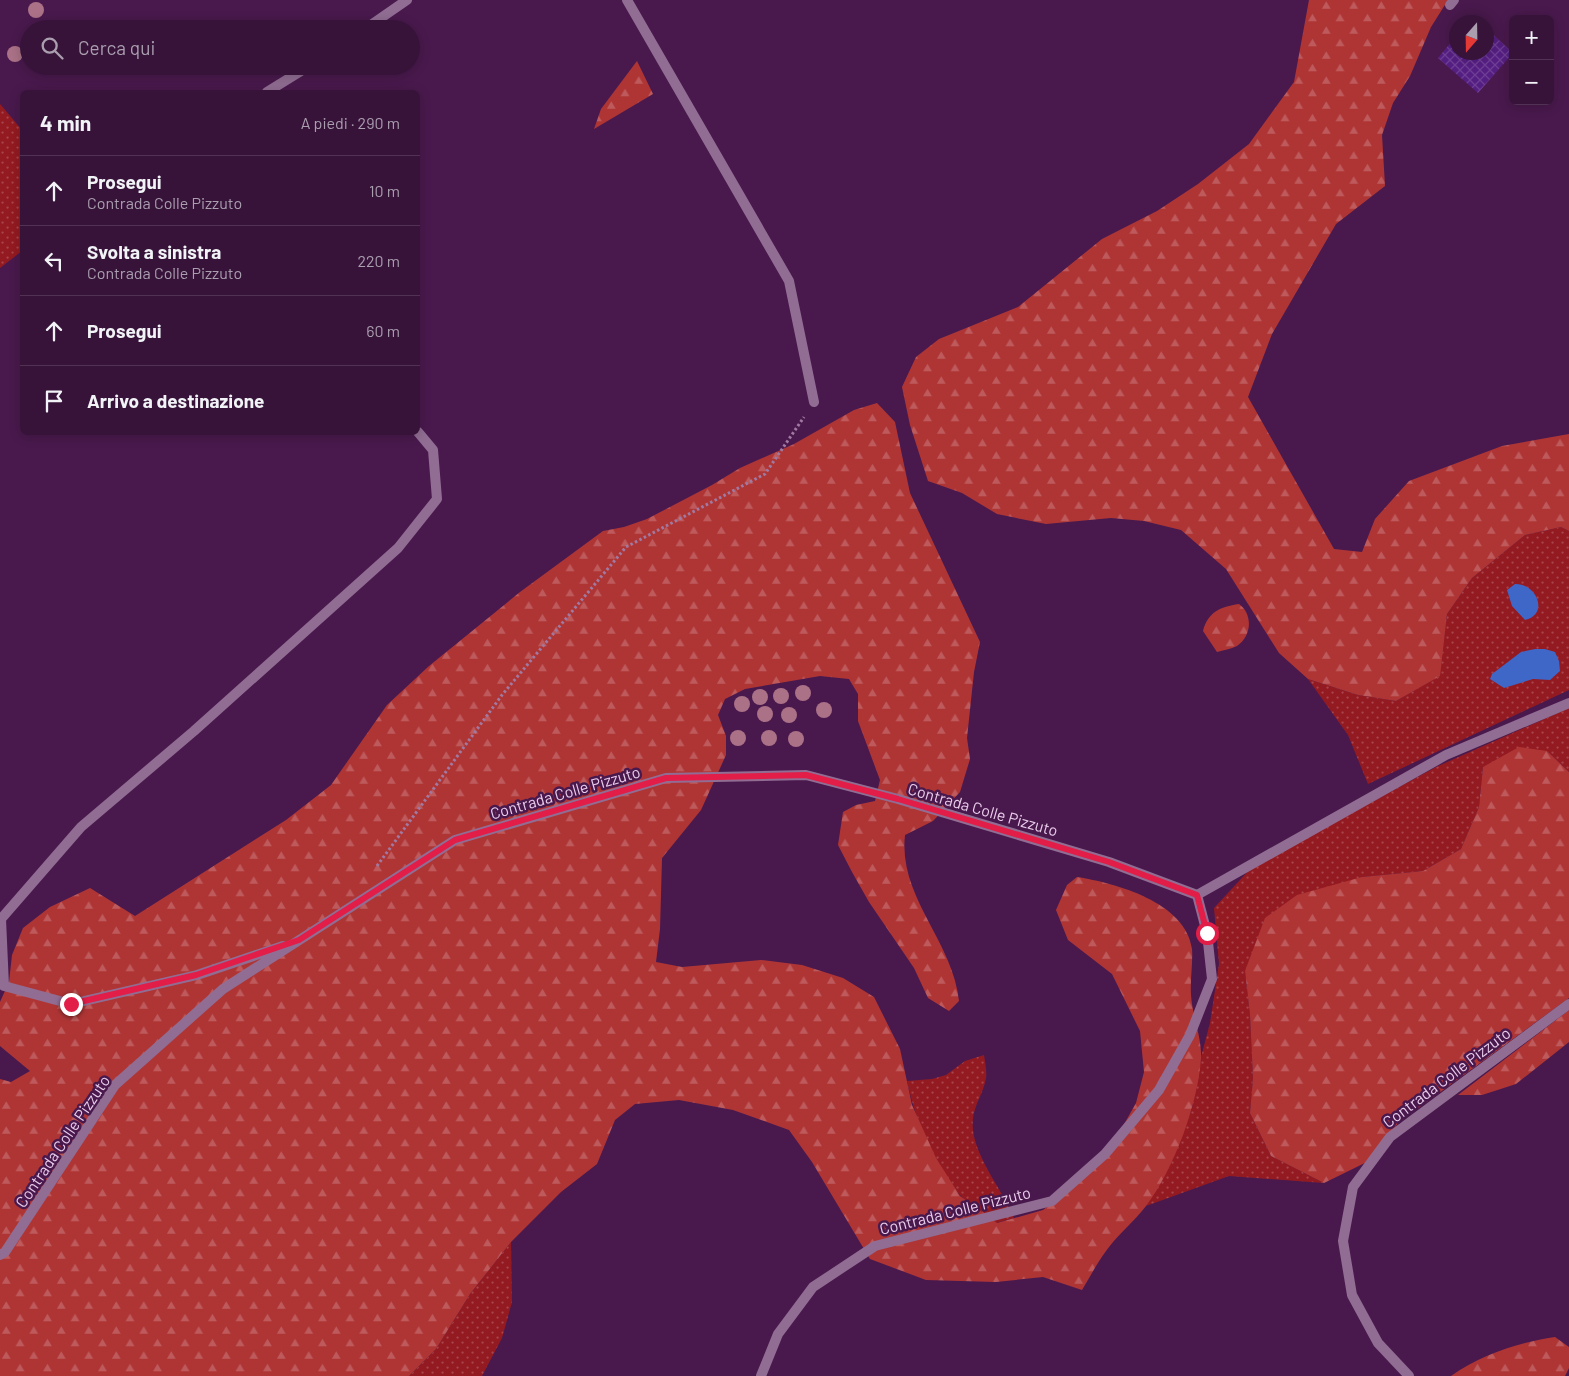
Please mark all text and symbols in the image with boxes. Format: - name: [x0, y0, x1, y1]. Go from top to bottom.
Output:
- north arrow: [1449, 15, 1494, 60]
- map controls: [1509, 15, 1554, 105]
- button: +: [1509, 15, 1554, 60]
- search box: [20, 20, 420, 75]
- icon: search: [38, 34, 66, 62]
- text: Cerca qui: [78, 36, 155, 59]
- button: −: [1509, 60, 1554, 105]
- text: 4 min: [40, 110, 91, 135]
- text: A piedi · 290 m: [301, 113, 400, 132]
- text: Prosegui: [87, 170, 162, 193]
- icon: ahead: [40, 177, 68, 205]
- text: 10 m: [369, 181, 400, 200]
- text: Contrada Colle Pizzuto: [87, 193, 242, 212]
- text: Svolta a sinistra: [87, 240, 221, 263]
- icon: left: [40, 247, 68, 275]
- text: 220 m: [357, 251, 400, 270]
- text: Contrada Colle Pizzuto: [87, 263, 242, 282]
- icon: ahead: [40, 317, 68, 345]
- text: Prosegui: [87, 319, 162, 342]
- text: 60 m: [366, 321, 400, 340]
- icon: arrive: [40, 387, 68, 415]
- text: Arrivo a destinazione: [87, 389, 265, 412]
- street label: Contrada Colle Pizzuto: [488, 761, 642, 823]
- street label: Contrada Colle Pizzuto: [906, 778, 1060, 840]
- route start: [1196, 922, 1219, 945]
- route end: [60, 993, 83, 1016]
- street label: Contrada Colle Pizzuto: [1378, 1023, 1514, 1131]
- street label: Contrada Colle Pizzuto: [11, 1071, 113, 1211]
- street label: Contrada Colle Pizzuto: [877, 1182, 1033, 1238]

